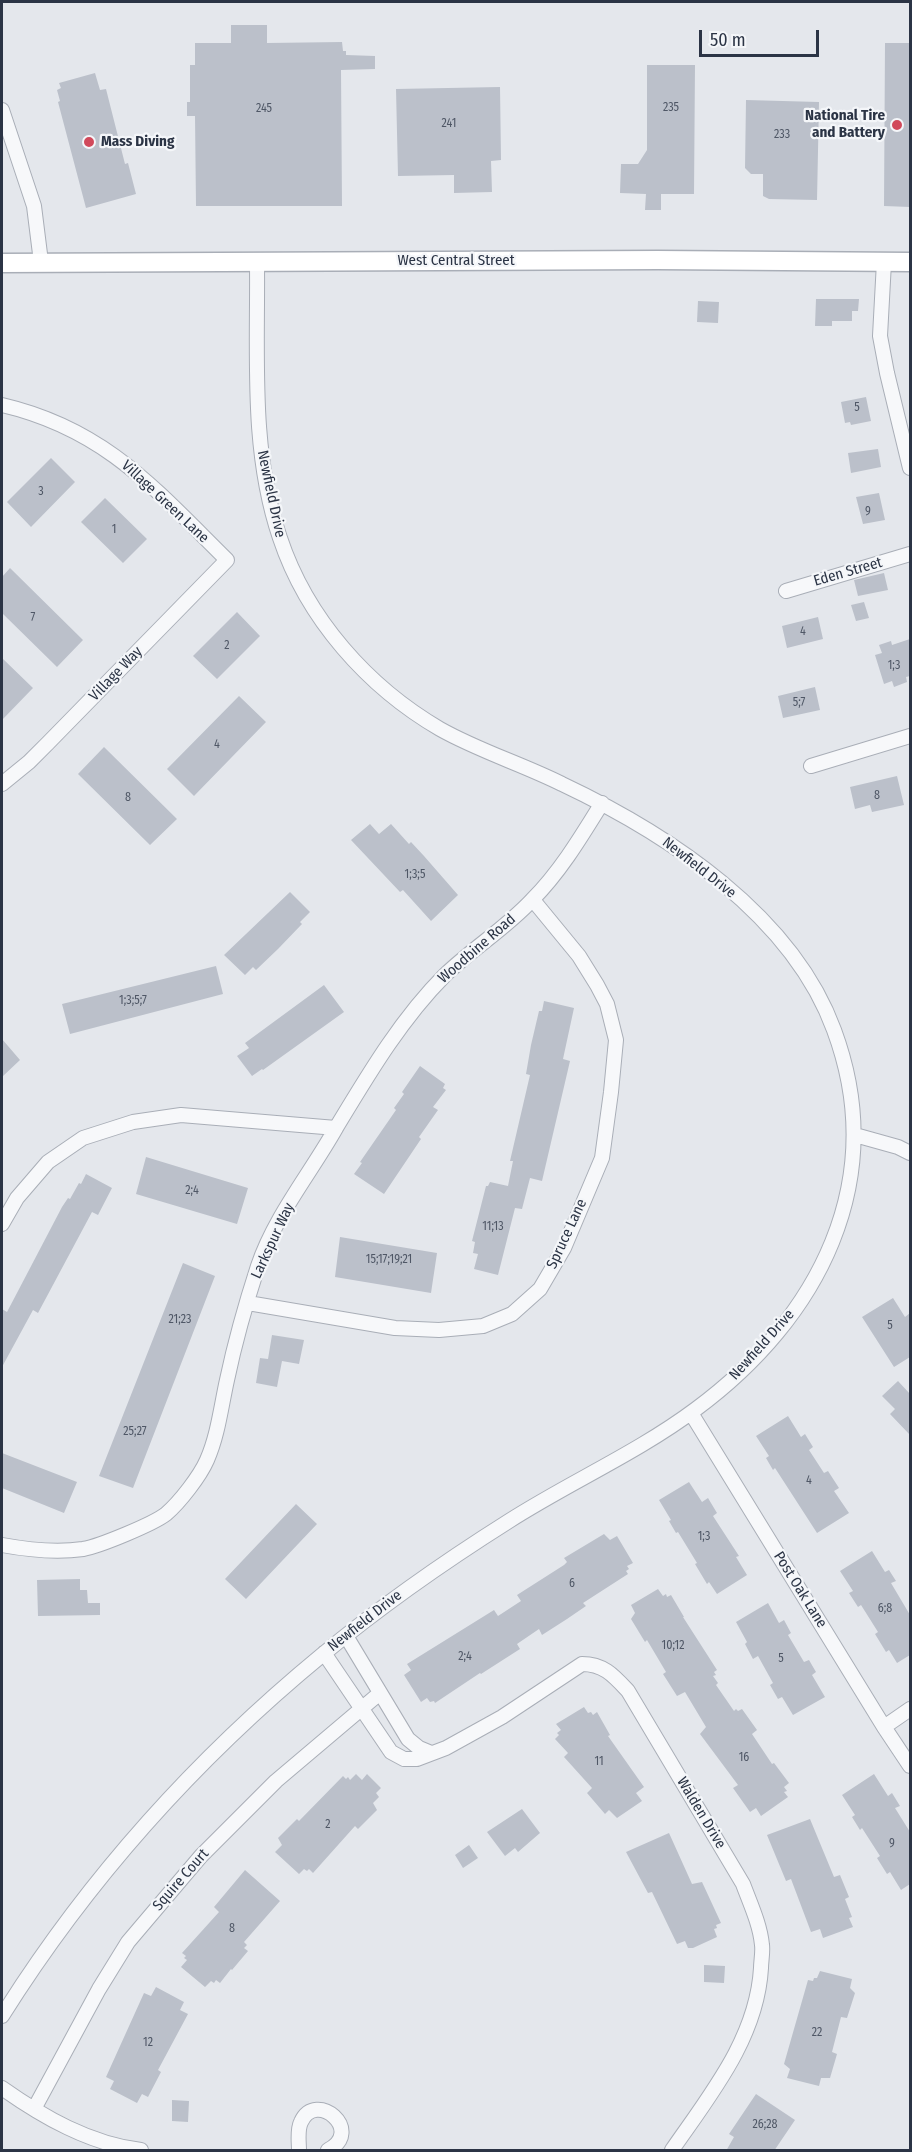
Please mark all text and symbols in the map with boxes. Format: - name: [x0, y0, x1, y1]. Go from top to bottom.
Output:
- scale bar: [702, 18, 822, 56]
- text: 50 m: [710, 29, 746, 51]
- house number: 235: [663, 101, 679, 115]
- house number: 245: [256, 102, 272, 116]
- place label: National Tire and Battery: [805, 107, 885, 142]
- house number: 241: [442, 117, 456, 131]
- marker: National Tire and Battery: [890, 118, 904, 132]
- house number: 233: [774, 128, 790, 142]
- place label: Mass Diving: [101, 133, 174, 151]
- marker: Mass Diving: [82, 135, 96, 149]
- street label: West Central Street: [397, 252, 515, 270]
- house number: 5: [854, 401, 860, 415]
- street label: Newfield Drive: [253, 449, 289, 539]
- street label: Village Green Lane: [118, 457, 212, 547]
- house number: 3: [38, 485, 44, 499]
- house number: 9: [865, 505, 871, 519]
- house number: 1: [112, 523, 116, 537]
- street label: Eden Street: [812, 554, 884, 590]
- house number: 7: [31, 611, 35, 625]
- house number: 4: [800, 625, 806, 639]
- house number: 2: [224, 639, 230, 653]
- street label: Village Way: [86, 643, 146, 705]
- house number: 1;3: [888, 659, 900, 673]
- house number: 5;7: [793, 696, 805, 710]
- house number: 4: [214, 738, 220, 752]
- house number: 8: [874, 789, 880, 803]
- house number: 8: [125, 791, 131, 805]
- street label: Newfield Drive: [658, 834, 740, 902]
- house number: 1;3;5: [405, 868, 425, 882]
- street label: Woodbine Road: [435, 911, 519, 987]
- house number: 1;3;5;7: [119, 994, 147, 1008]
- house number: 2;4: [185, 1184, 199, 1198]
- street label: Spruce Lane: [543, 1196, 591, 1272]
- street label: Larkspur Way: [248, 1200, 298, 1282]
- house number: 11;13: [482, 1220, 504, 1234]
- house number: 15;17;19;21: [366, 1253, 412, 1267]
- street label: Newfield Drive: [726, 1306, 798, 1384]
- house number: 21;23: [169, 1313, 191, 1327]
- house number: 5: [887, 1319, 893, 1333]
- house number: 25;27: [123, 1425, 147, 1439]
- house number: 4: [806, 1474, 812, 1488]
- house number: 1;3: [698, 1530, 710, 1544]
- street label: Post Oak Lane: [769, 1549, 831, 1631]
- house number: 6: [569, 1577, 575, 1591]
- street label: Newfield Drive: [324, 1587, 406, 1655]
- house number: 6;8: [878, 1602, 892, 1616]
- house number: 10;12: [662, 1639, 684, 1653]
- house number: 2;4: [458, 1650, 472, 1664]
- house number: 5: [778, 1652, 784, 1666]
- house number: 16: [739, 1751, 749, 1765]
- house number: 11: [594, 1755, 604, 1769]
- street label: Walden Drive: [673, 1774, 729, 1852]
- house number: 2: [325, 1818, 331, 1832]
- house number: 9: [889, 1837, 895, 1851]
- street label: Squire Court: [149, 1845, 213, 1915]
- house number: 8: [229, 1922, 235, 1936]
- house number: 22: [812, 2026, 822, 2040]
- house number: 12: [143, 2036, 153, 2050]
- house number: 26;28: [752, 2118, 778, 2132]

